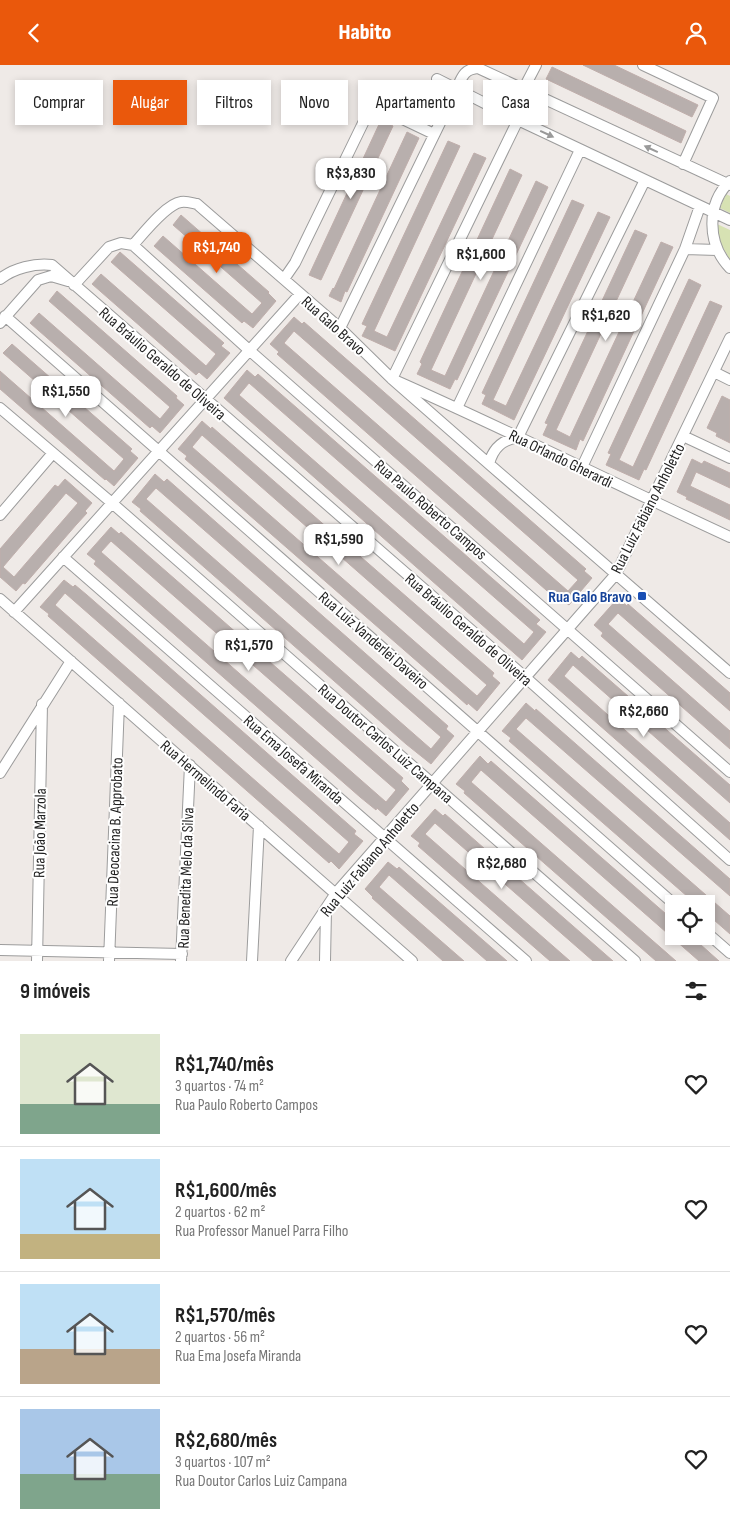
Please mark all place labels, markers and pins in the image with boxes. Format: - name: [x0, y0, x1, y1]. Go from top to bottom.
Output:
- pin: R$3,830: [305, 157, 397, 200]
- pin: R$1,740: [171, 231, 263, 274]
- pin: R$1,600: [435, 239, 527, 281]
- pin: R$1,620: [560, 299, 652, 342]
- pin: R$1,550: [20, 375, 112, 418]
- pin: R$1,590: [293, 523, 385, 566]
- place label: Rua Galo Bravo: [548, 588, 632, 607]
- marker: Rua Galo Bravo: [636, 590, 648, 602]
- pin: R$1,570: [203, 629, 295, 672]
- pin: R$2,660: [598, 695, 690, 738]
- pin: R$2,680: [456, 847, 548, 890]

